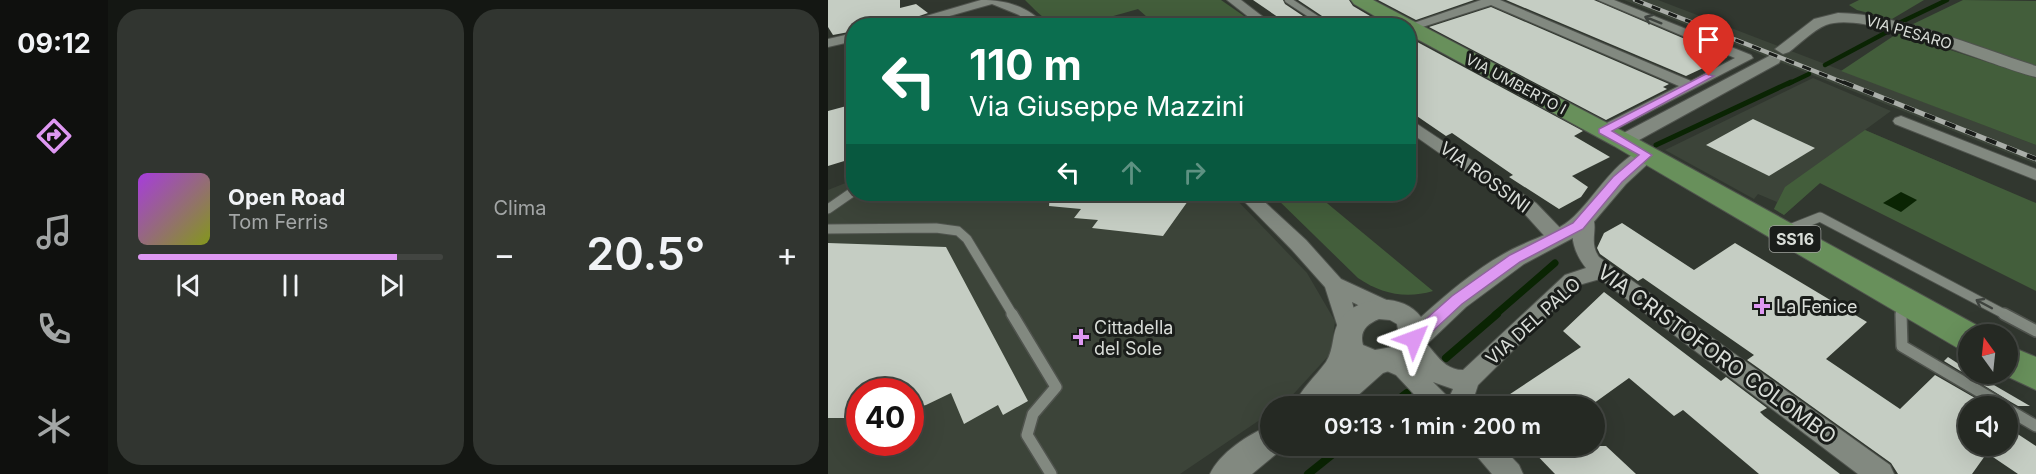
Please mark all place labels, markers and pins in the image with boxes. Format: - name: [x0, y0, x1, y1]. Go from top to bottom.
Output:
- pin: [1683, 14, 1734, 76]
- place label: La Fenice: [1776, 296, 1858, 317]
- marker: La Fenice: [1753, 297, 1771, 315]
- place label: Cittadella del Sole: [1094, 317, 1173, 359]
- marker: Cittadella del Sole: [1072, 328, 1090, 346]

